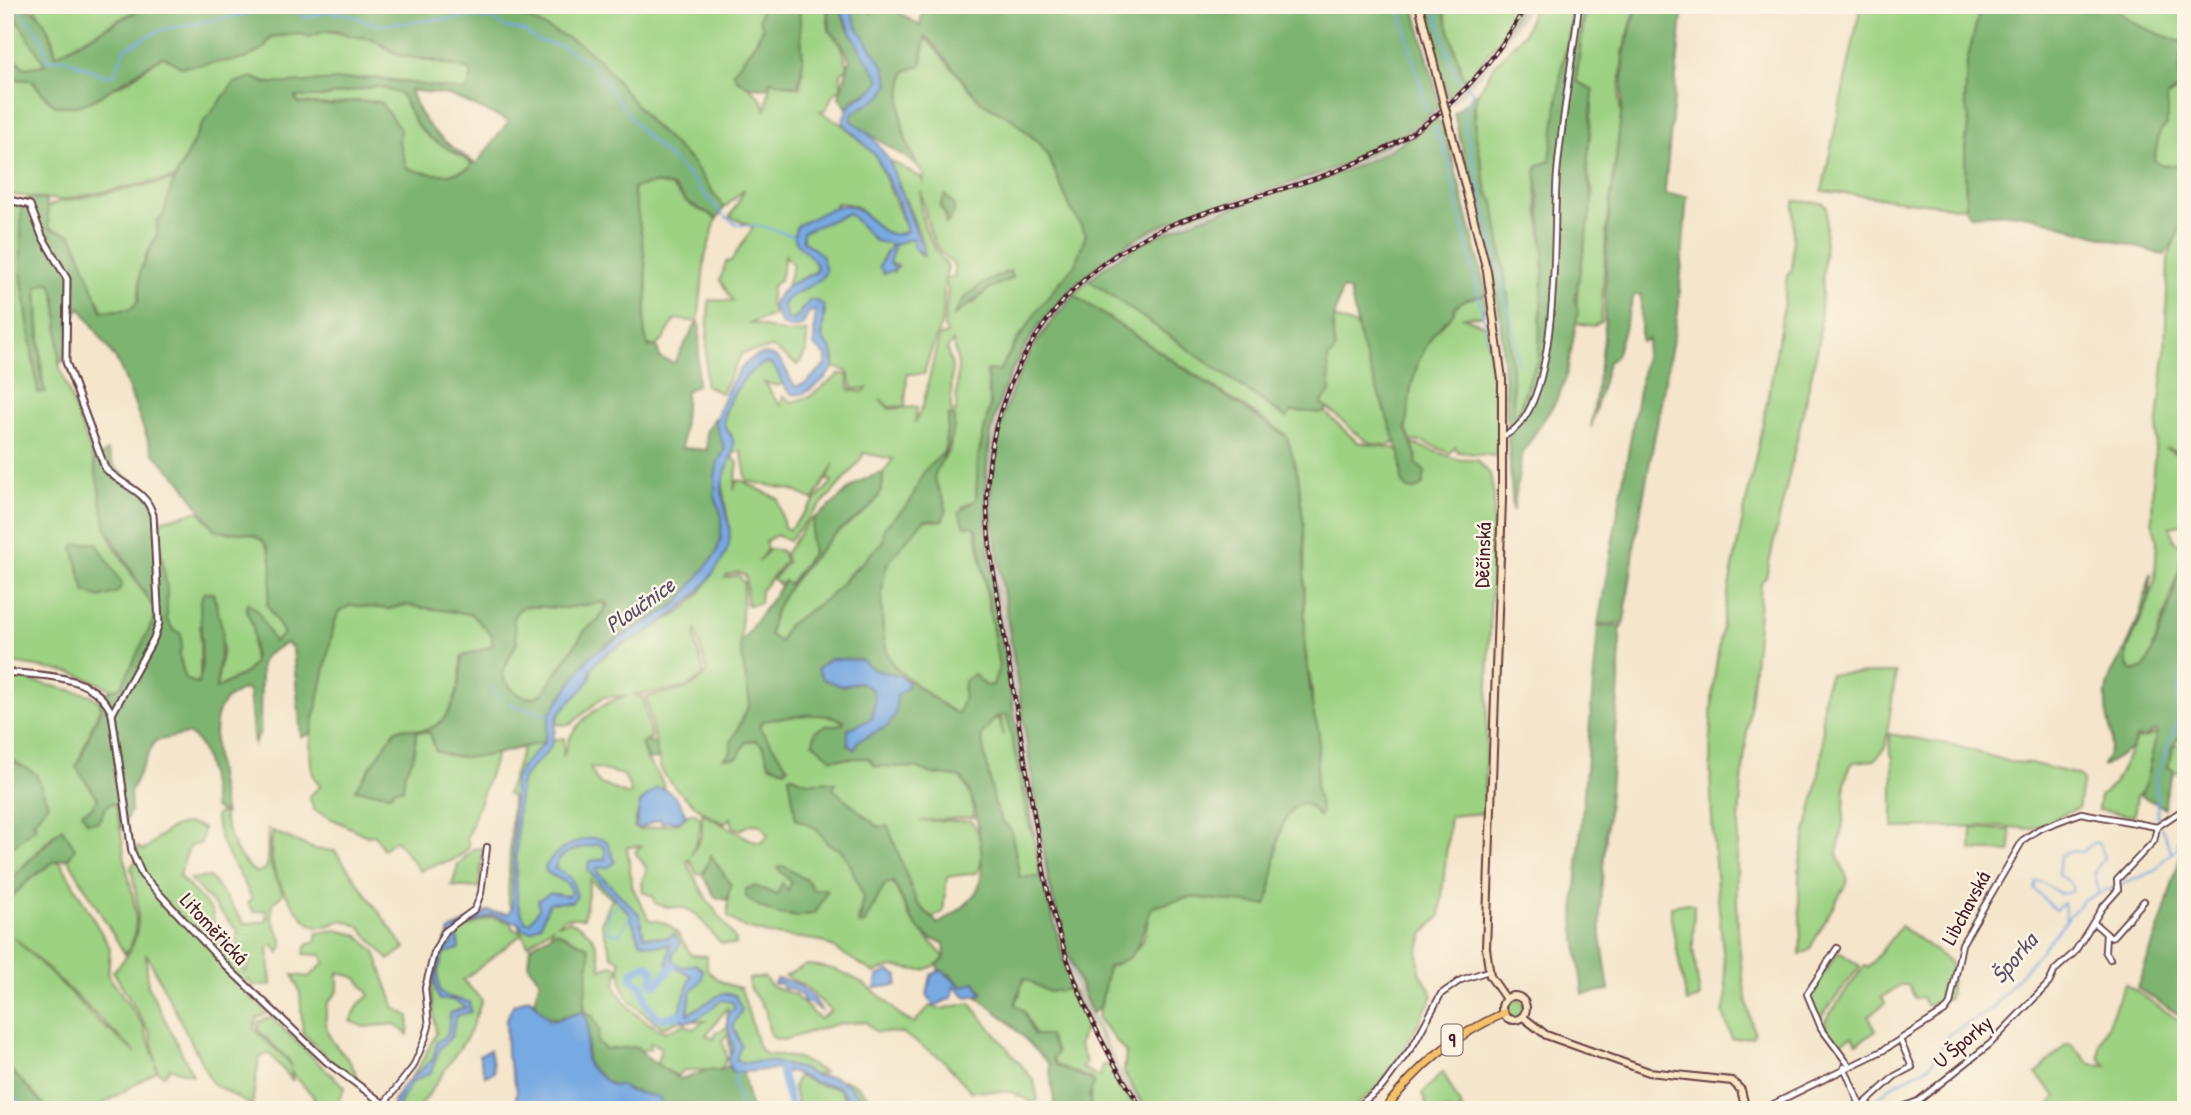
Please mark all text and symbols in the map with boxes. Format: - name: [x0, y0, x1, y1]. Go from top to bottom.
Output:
- street label: Děčínská: [1467, 522, 1498, 588]
- water label: Ploučnice: [599, 569, 681, 640]
- street label: Libchavská: [1934, 866, 1997, 950]
- street label: Litoměřická: [174, 886, 255, 971]
- water label: Šporka: [1983, 924, 2046, 990]
- street label: U Šporky: [1927, 1008, 1999, 1075]
- road number: 9: [1442, 1024, 1462, 1056]

